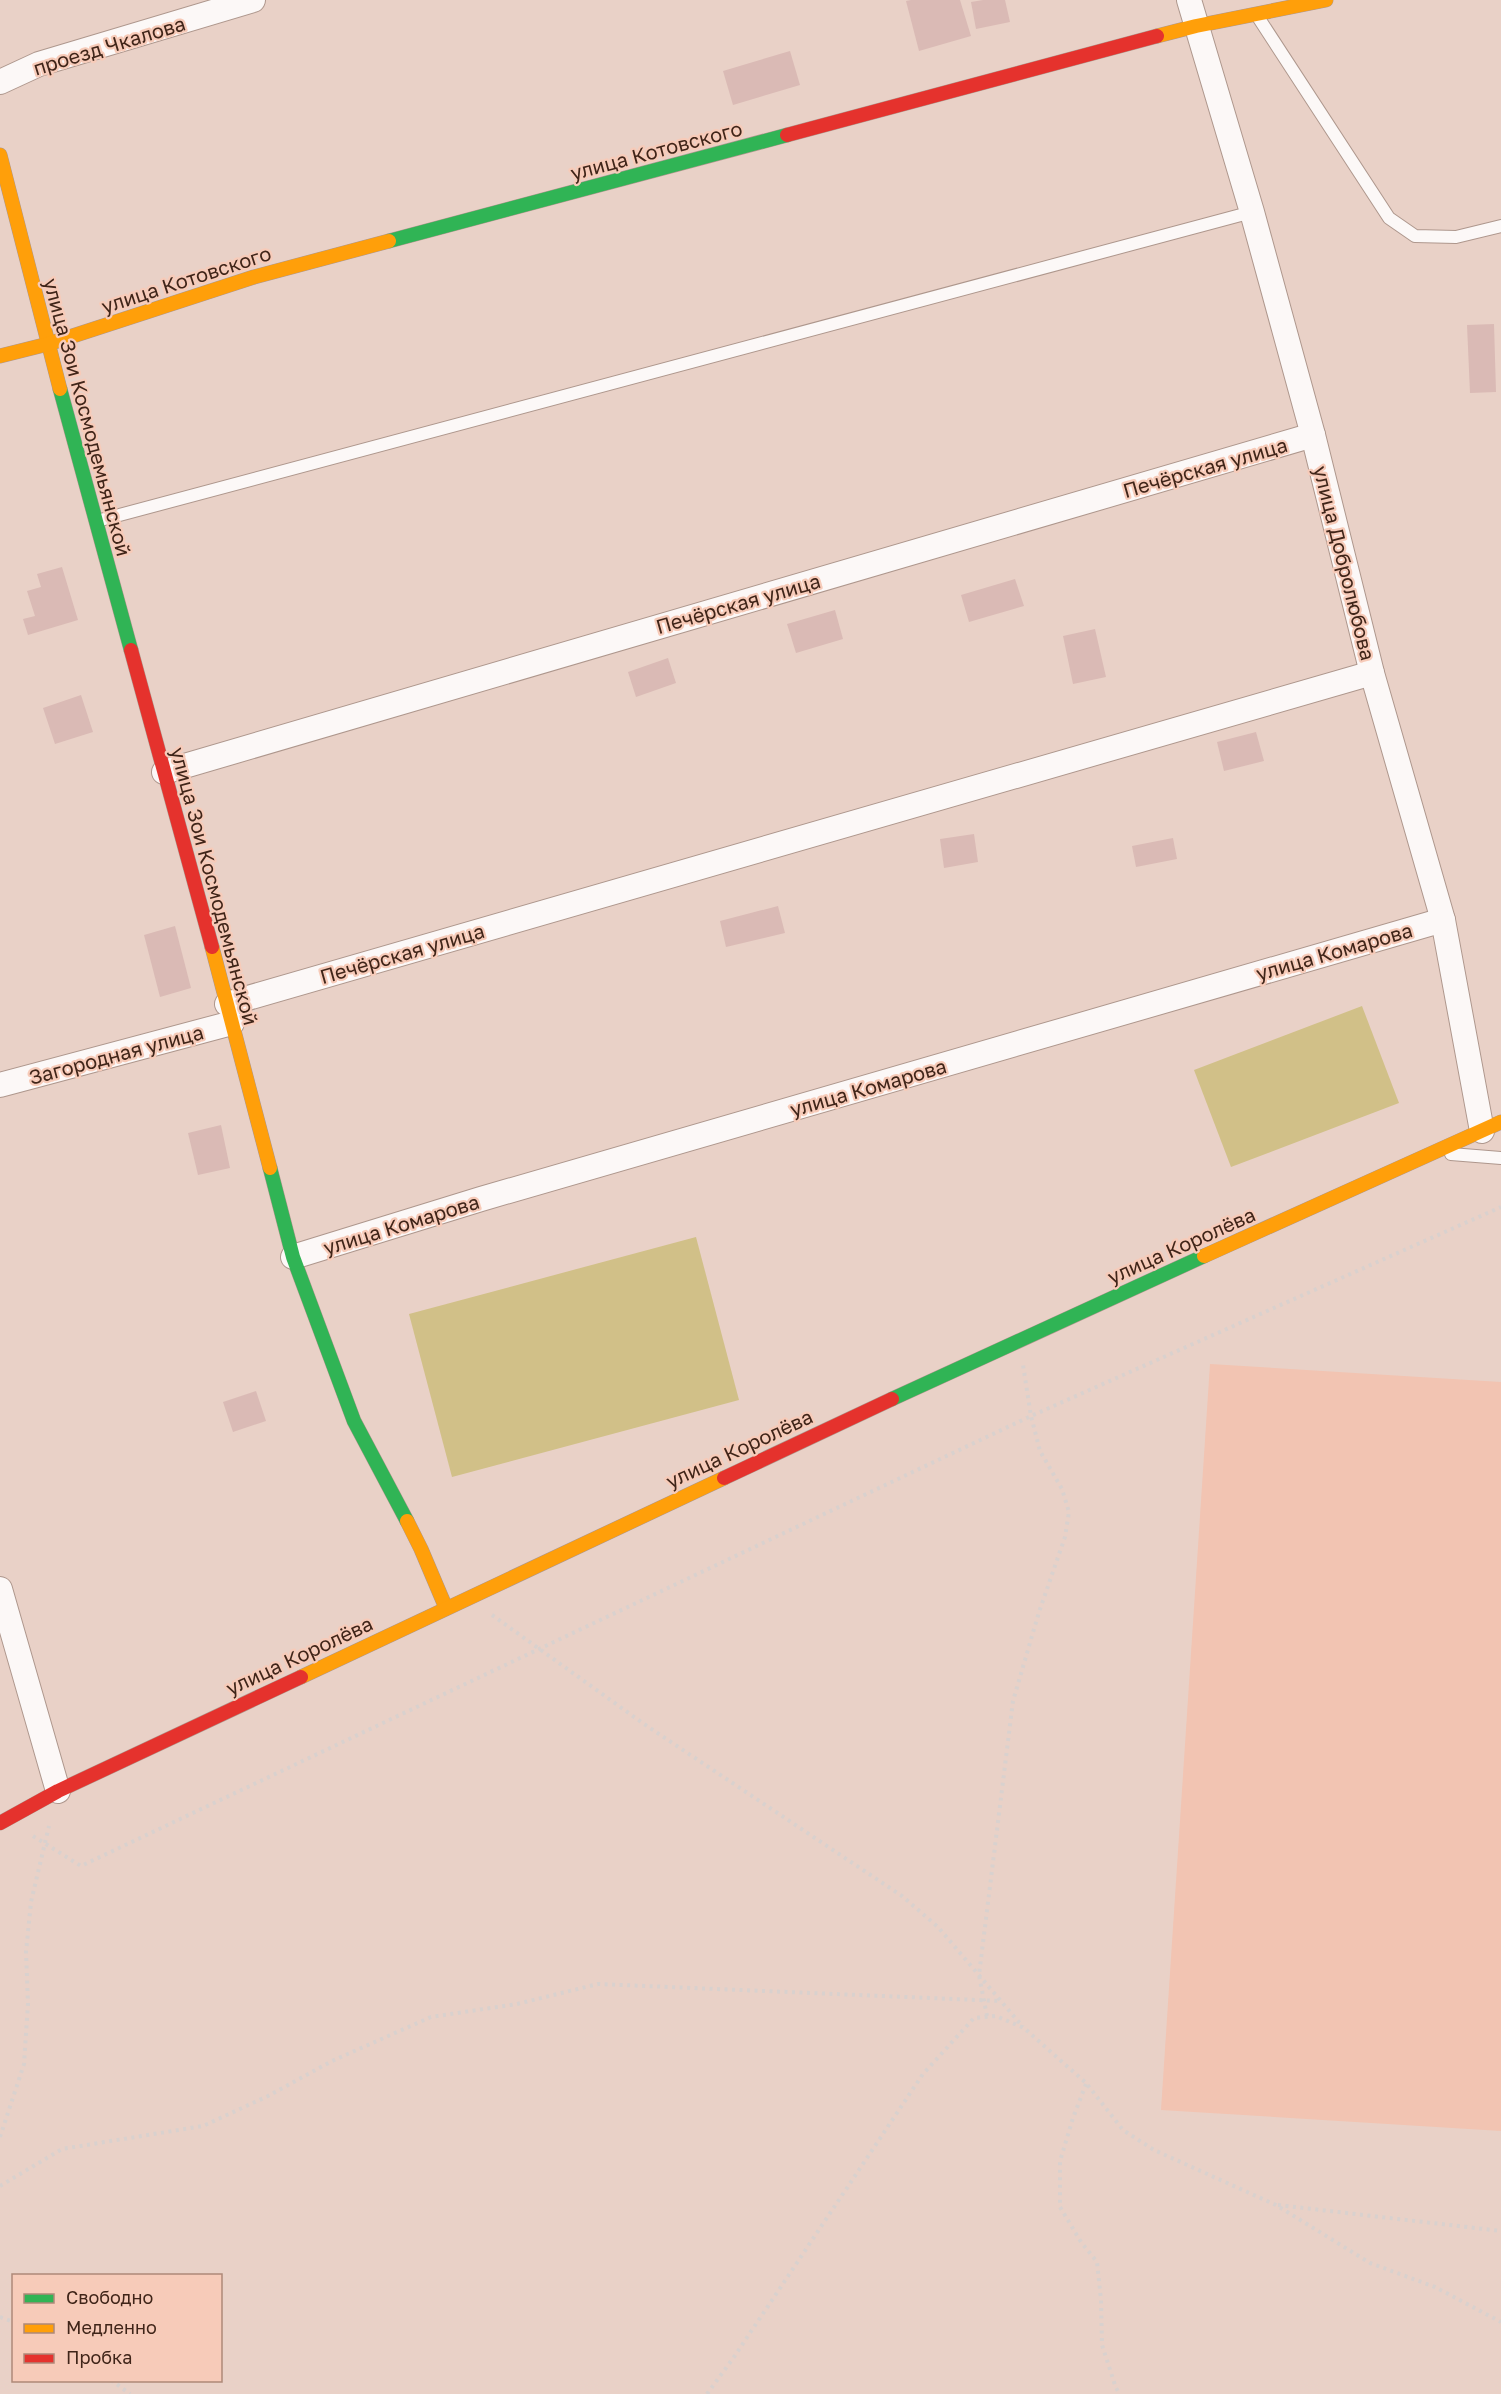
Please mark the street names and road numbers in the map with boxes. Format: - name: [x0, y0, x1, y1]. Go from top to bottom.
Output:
- street label: проезд Чкалова: [30, 10, 188, 80]
- street label: улица Котовского: [567, 116, 745, 184]
- street label: улица Котовского: [98, 240, 274, 318]
- street label: улица Зои Космодемьянской: [39, 275, 137, 559]
- street label: Печёрская улица: [1120, 432, 1290, 502]
- street label: улица Добролюбова: [1309, 463, 1381, 663]
- street label: Печёрская улица: [653, 568, 823, 638]
- street label: улица Зои Космодемьянской: [166, 744, 264, 1028]
- street label: улица Комарова: [1253, 917, 1415, 985]
- street label: Печёрская улица: [317, 918, 487, 988]
- street label: Загородная улица: [26, 1019, 206, 1089]
- street label: улица Комарова: [787, 1053, 949, 1121]
- street label: улица Комарова: [320, 1189, 482, 1259]
- street label: улица Королёва: [1103, 1202, 1259, 1288]
- street label: улица Королёва: [662, 1403, 816, 1493]
- street label: улица Королёва: [222, 1610, 376, 1700]

